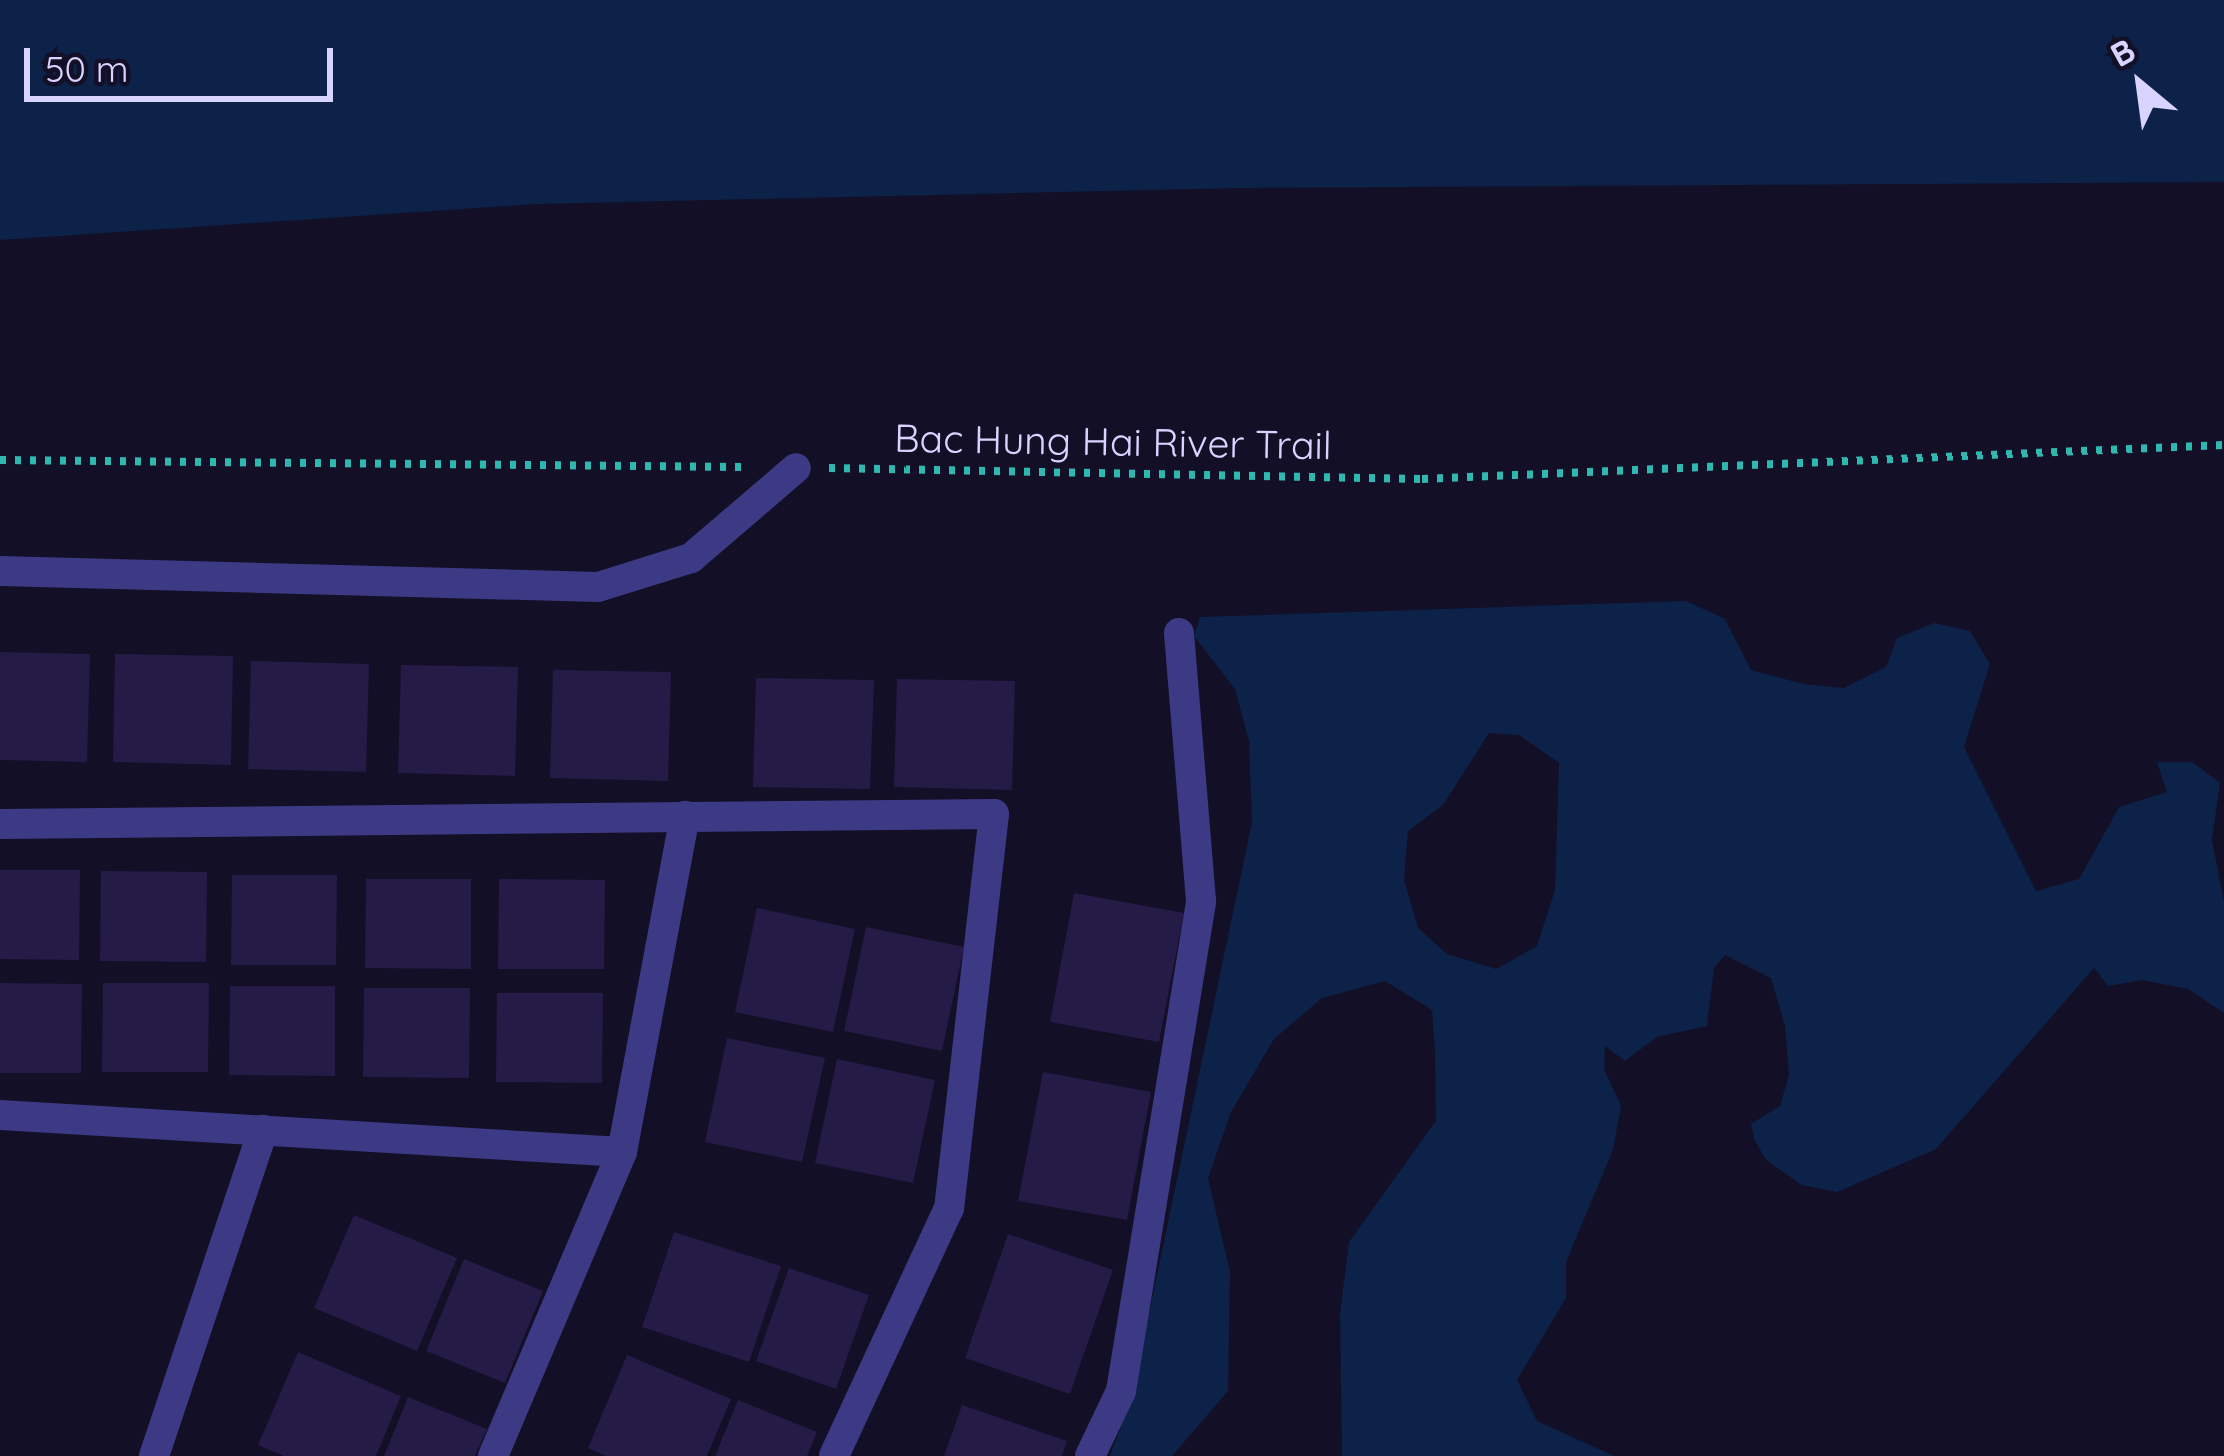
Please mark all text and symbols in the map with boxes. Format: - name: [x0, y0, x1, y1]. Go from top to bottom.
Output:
- scale bar: [30, 24, 339, 98]
- north arrow: [2080, 24, 2200, 144]
- text: B: [2103, 29, 2142, 75]
- text: 50 m: [45, 46, 129, 91]
- street label: Bac Hung Hai River Trail: [894, 415, 1332, 469]

